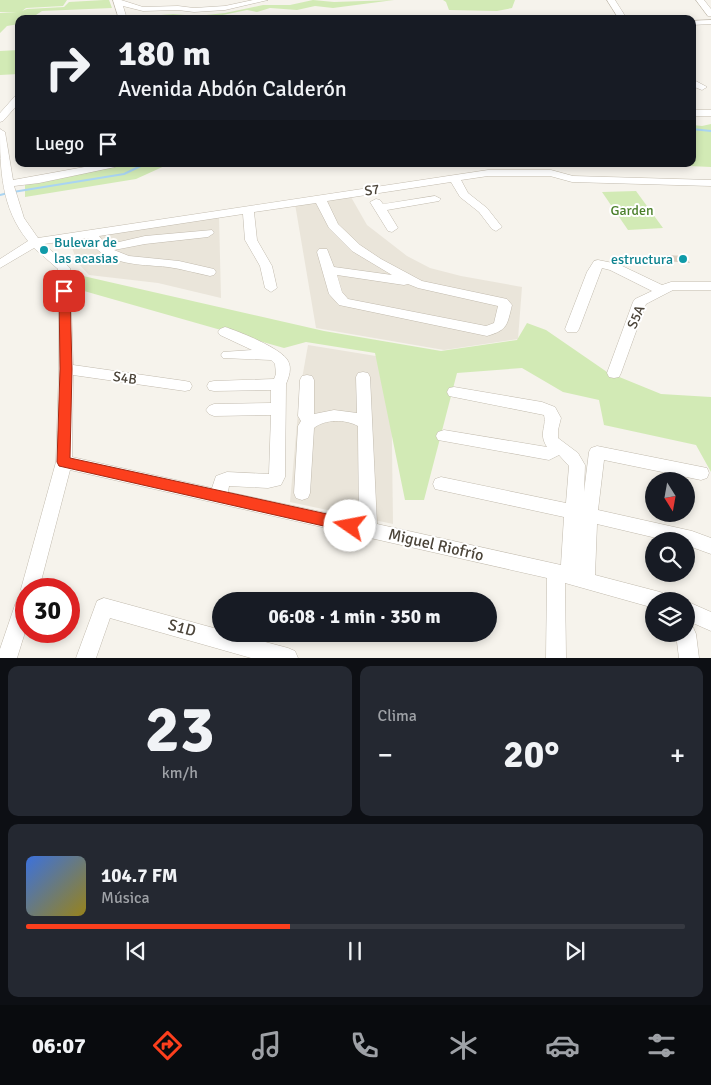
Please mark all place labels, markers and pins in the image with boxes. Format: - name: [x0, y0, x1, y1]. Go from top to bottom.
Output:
- place label: Bulevar de las acasias: [54, 234, 118, 267]
- marker: Bulevar de las acasias: [38, 244, 50, 256]
- place label: estructura: [611, 251, 673, 268]
- marker: estructura: [677, 253, 689, 265]
- pin: [43, 270, 85, 312]

